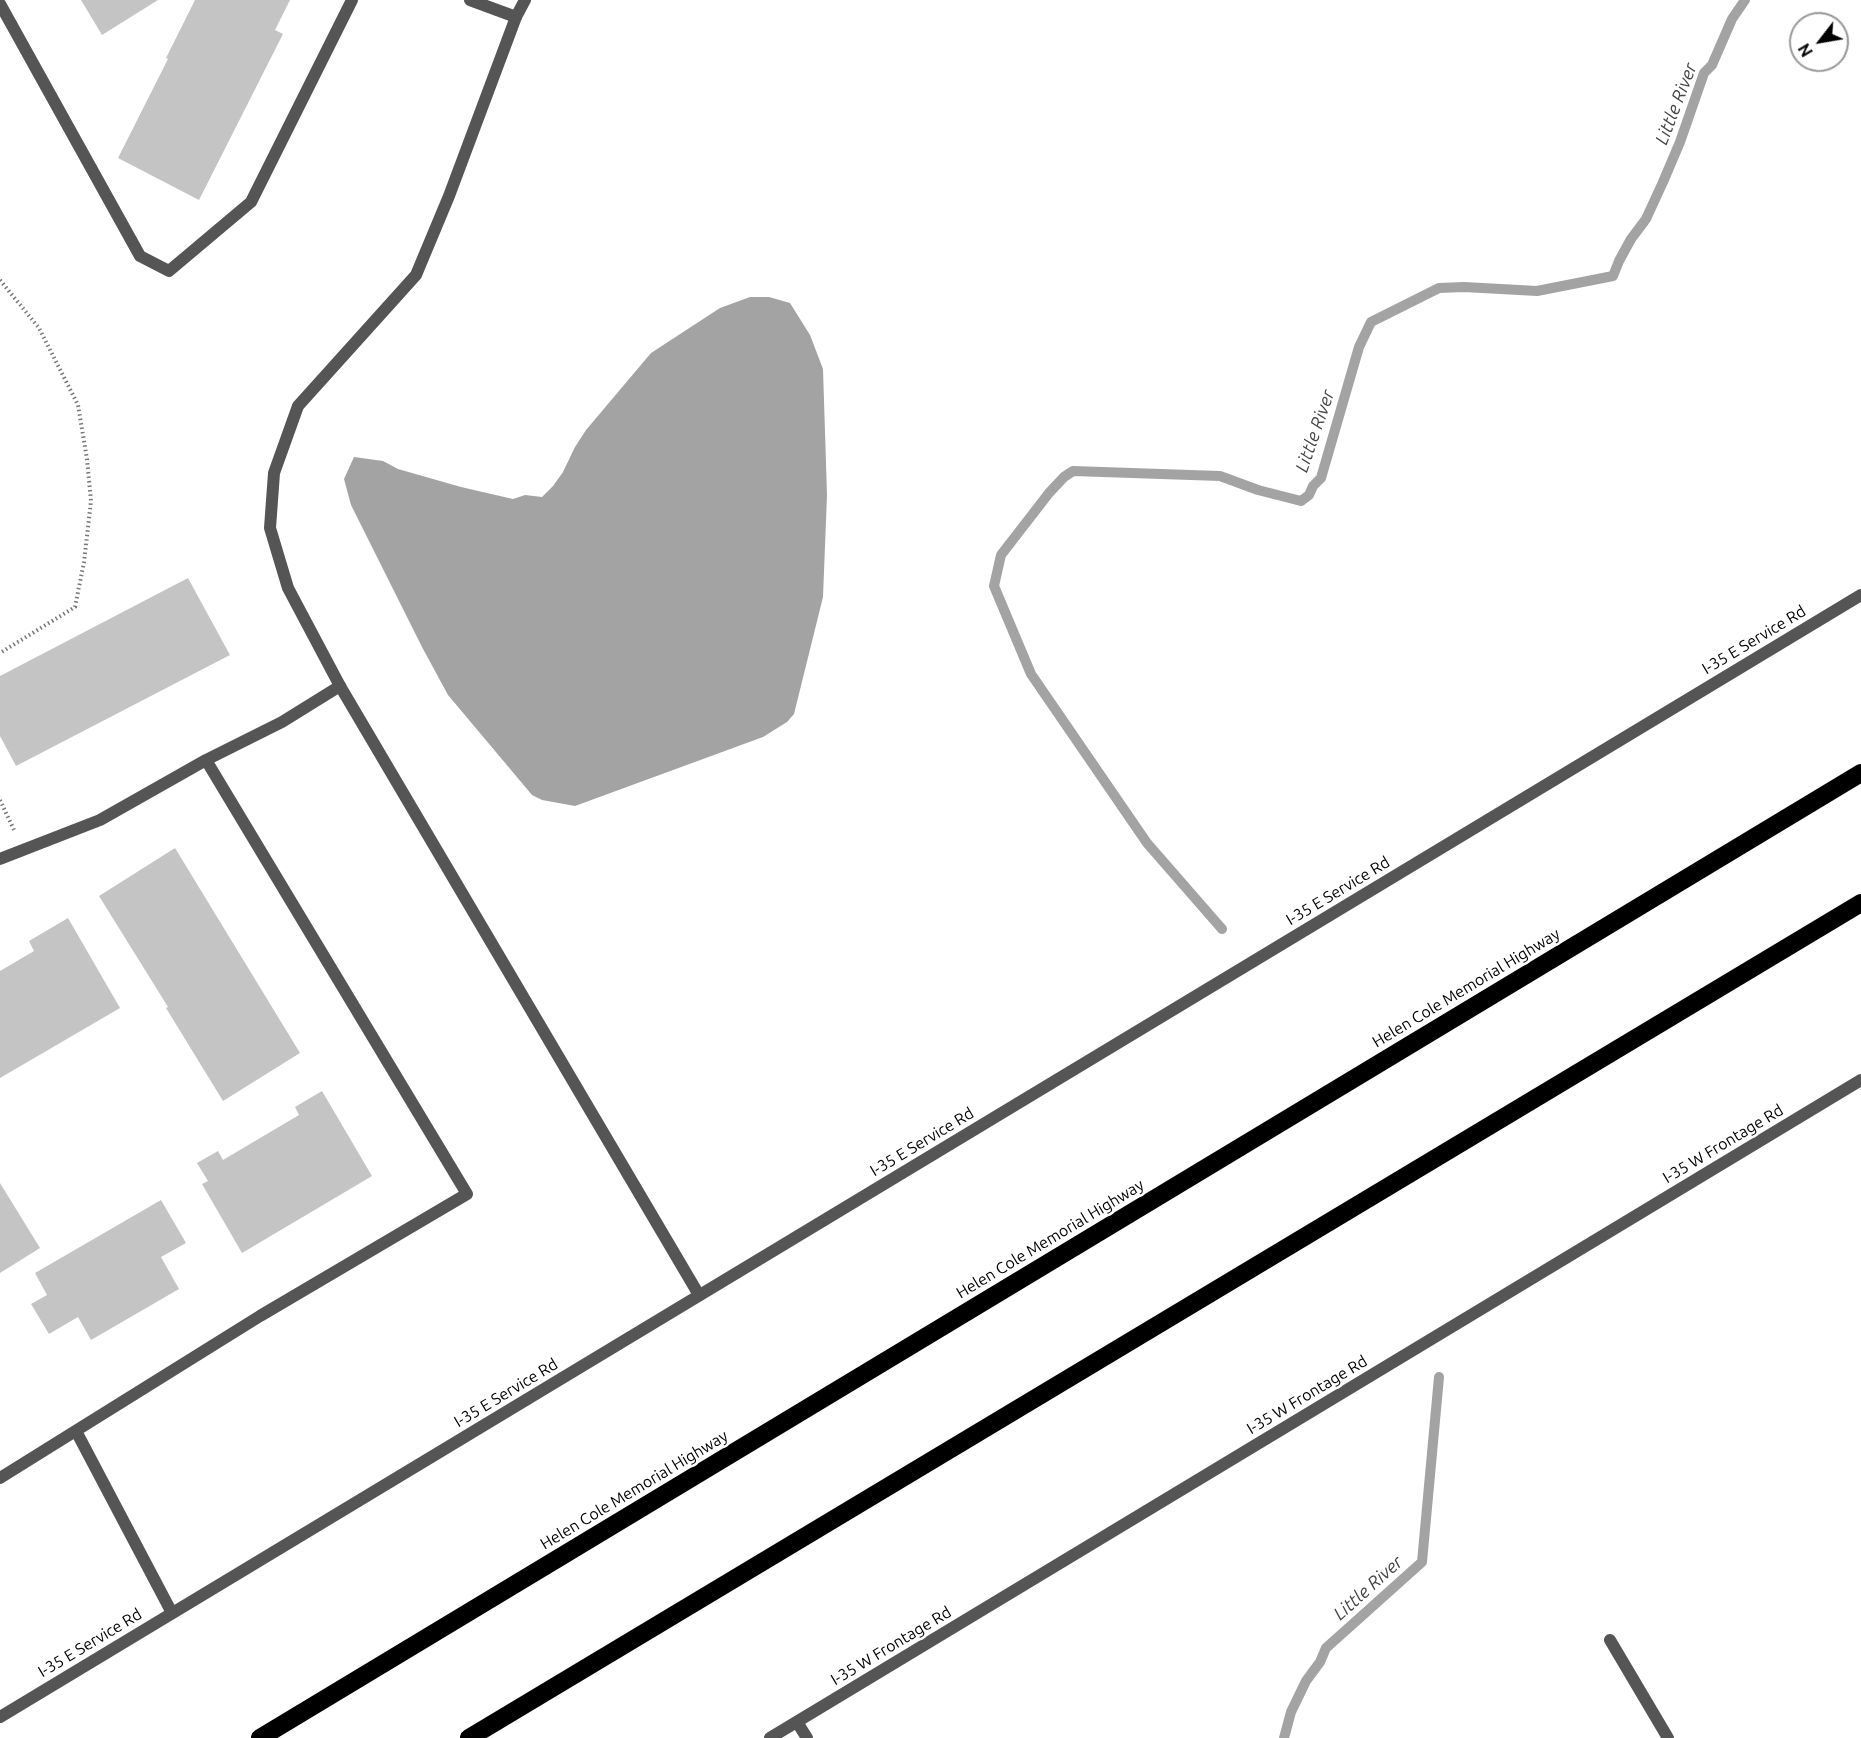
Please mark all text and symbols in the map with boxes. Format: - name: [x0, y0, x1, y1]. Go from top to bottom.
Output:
- north arrow: [1789, 12, 1849, 72]
- text: N: [1794, 40, 1816, 60]
- water label: Little River: [1651, 60, 1701, 148]
- water label: Little River: [1291, 387, 1339, 475]
- street label: I-35 E Service Rd: [1699, 601, 1809, 679]
- street label: I-35 E Service Rd: [1283, 852, 1393, 930]
- street label: Helen Cole Memorial Highway: [1369, 924, 1563, 1052]
- street label: I-35 W Frontage Rd: [1659, 1100, 1787, 1188]
- street label: I-35 E Service Rd: [867, 1103, 977, 1181]
- street label: Helen Cole Memorial Highway: [953, 1175, 1147, 1303]
- street label: I-35 W Frontage Rd: [1243, 1351, 1371, 1439]
- street label: I-35 E Service Rd: [451, 1354, 561, 1432]
- street label: Helen Cole Memorial Highway: [537, 1426, 731, 1554]
- water label: Little River: [1329, 1551, 1407, 1625]
- street label: I-35 W Frontage Rd: [827, 1602, 955, 1690]
- street label: I-35 E Service Rd: [35, 1604, 145, 1682]

